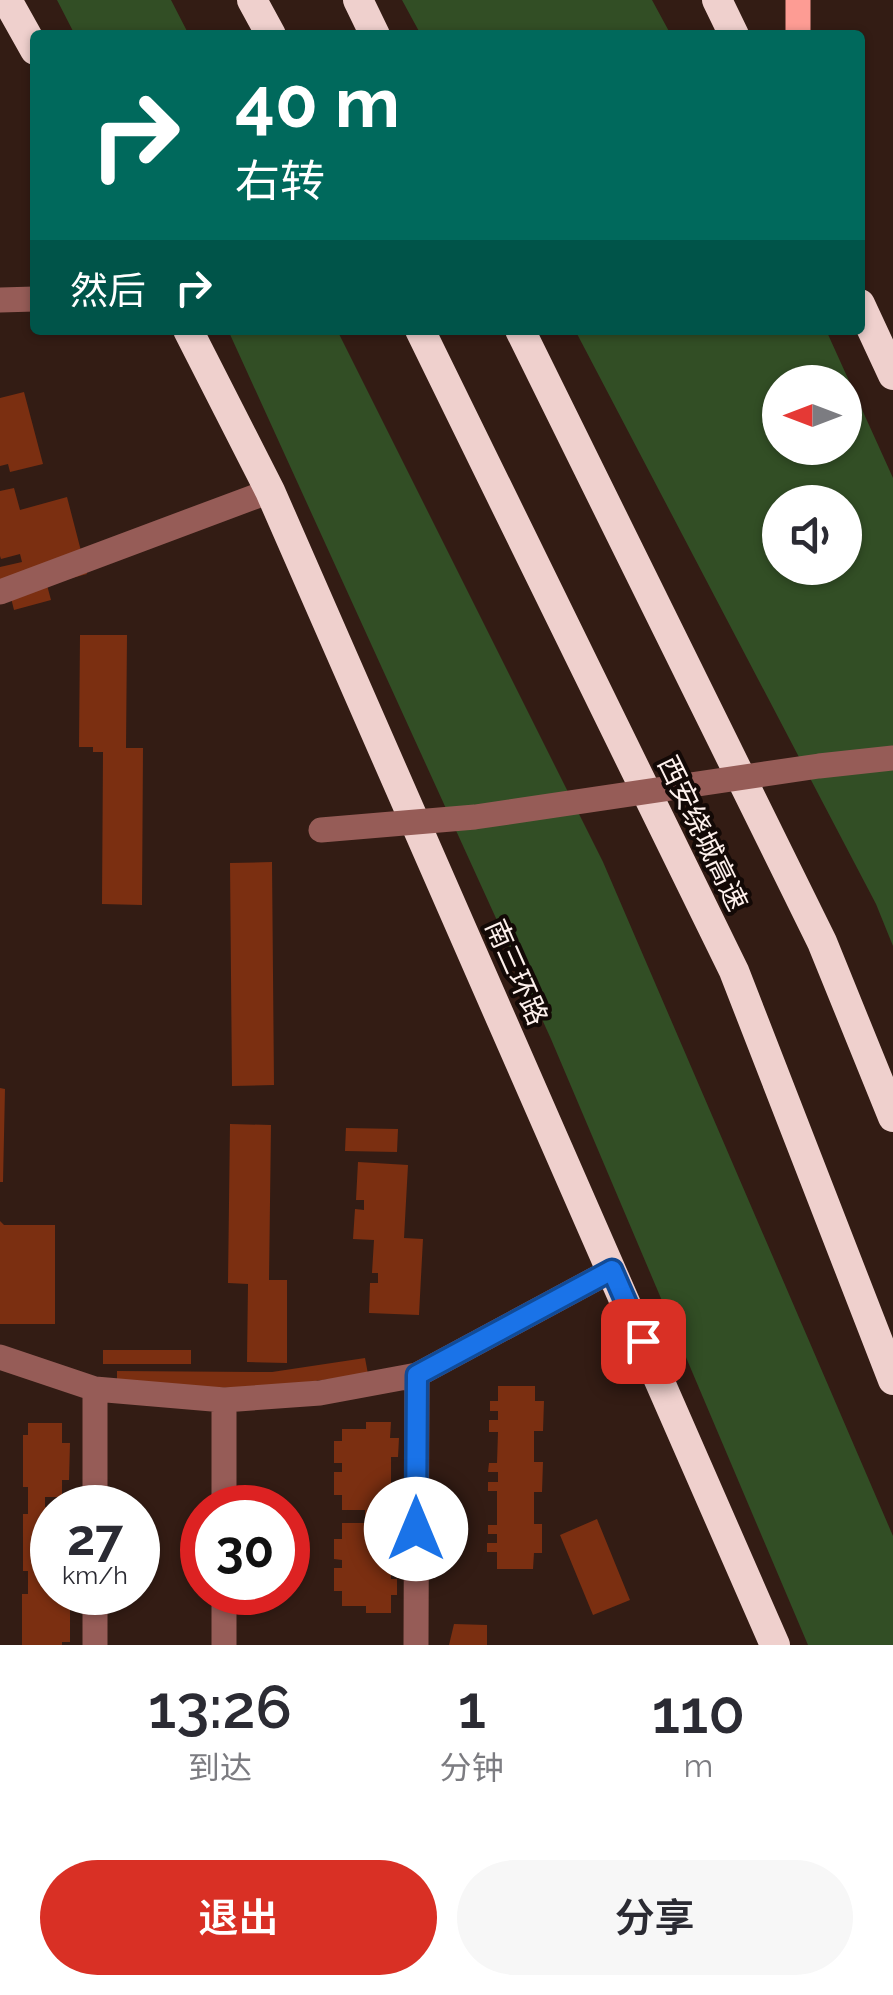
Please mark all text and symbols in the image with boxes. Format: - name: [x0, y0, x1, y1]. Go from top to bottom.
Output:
- text: 40 m: [235, 61, 400, 143]
- icon: right: [70, 70, 200, 200]
- text: 右转: [235, 155, 325, 208]
- icon: right: [166, 260, 221, 315]
- text: 然后: [70, 268, 146, 313]
- north arrow: [762, 365, 862, 465]
- map controls: [762, 365, 862, 585]
- button: sound: [762, 485, 862, 585]
- street label: 西安绕城高速: [651, 750, 754, 916]
- street label: 南三环路: [479, 914, 554, 1030]
- pin: [601, 1299, 686, 1384]
- icon: arrive: [616, 1314, 671, 1369]
- position arrow: [364, 1477, 468, 1581]
- speed limit sign: 30: [180, 1485, 310, 1615]
- text: 27: [67, 1508, 123, 1567]
- text: km/h: [62, 1560, 128, 1590]
- text: 13:26: [148, 1672, 292, 1742]
- text: 1: [458, 1672, 486, 1742]
- text: 110: [652, 1677, 745, 1747]
- text: m: [684, 1747, 713, 1784]
- text: 到达: [188, 1749, 252, 1786]
- text: 分钟: [440, 1749, 504, 1786]
- button: 退出: [40, 1860, 437, 1975]
- button: 分享: [457, 1860, 853, 1975]

